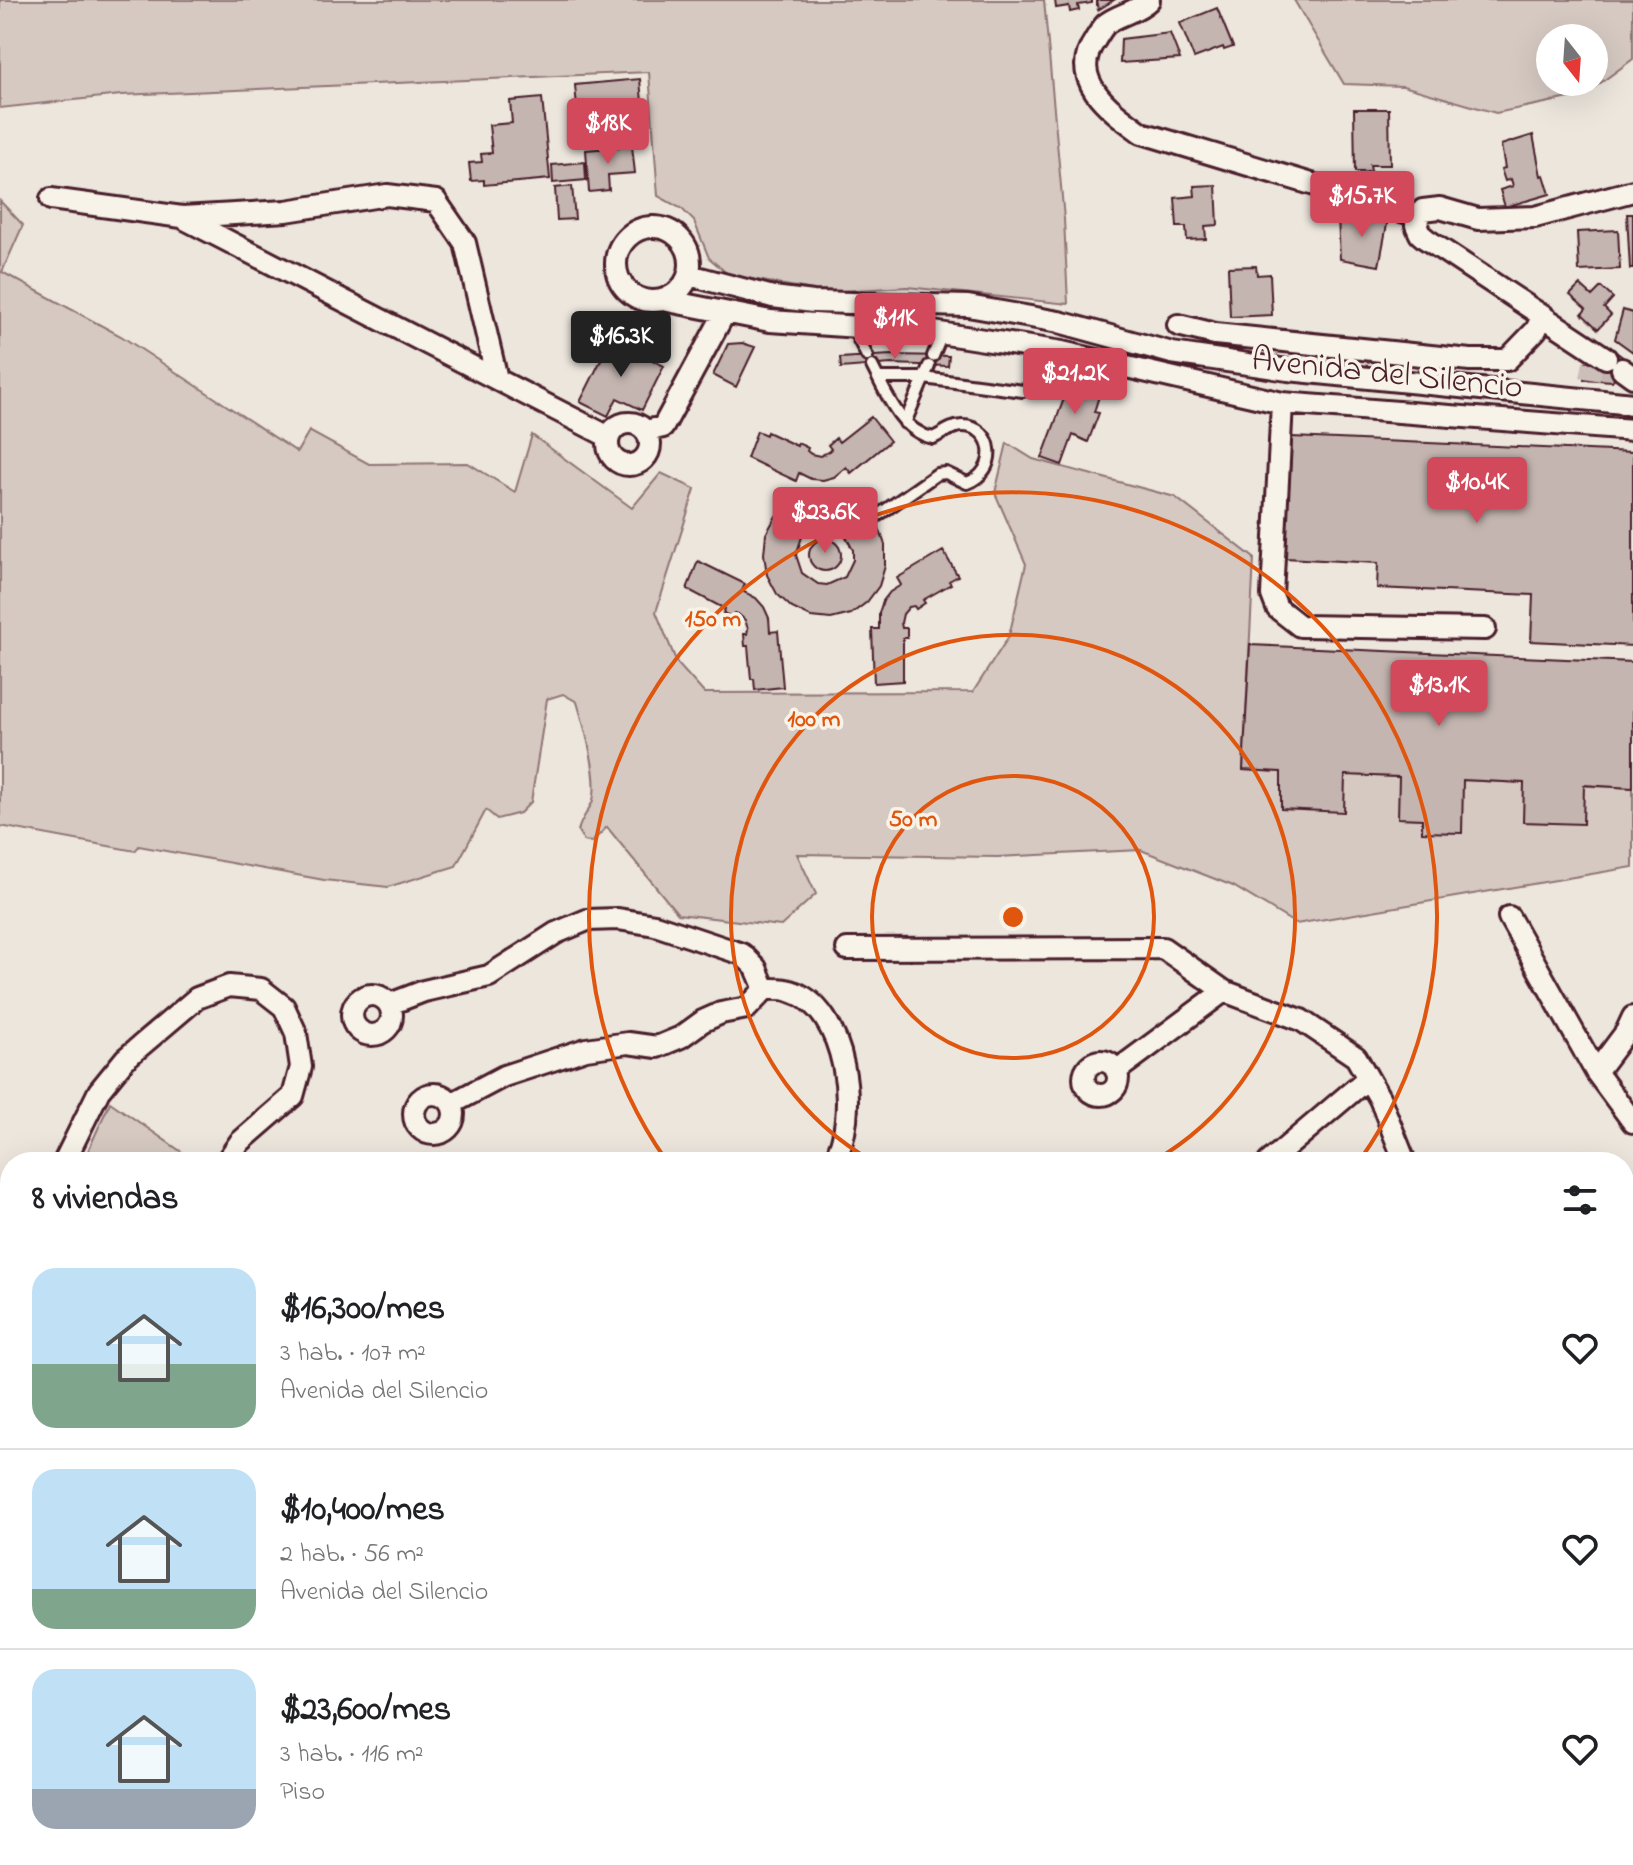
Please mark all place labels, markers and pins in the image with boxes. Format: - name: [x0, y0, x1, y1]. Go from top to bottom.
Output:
- pin: $18K: [561, 98, 655, 166]
- pin: $15.7K: [1297, 171, 1427, 239]
- pin: $11K: [848, 293, 942, 361]
- pin: $16.3K: [556, 311, 686, 379]
- pin: $21.2K: [1010, 348, 1140, 416]
- pin: $10.4K: [1412, 457, 1542, 525]
- pin: $23.6K: [760, 487, 890, 555]
- pin: $13.1K: [1374, 660, 1504, 728]
- centre of rings: [999, 903, 1027, 931]

